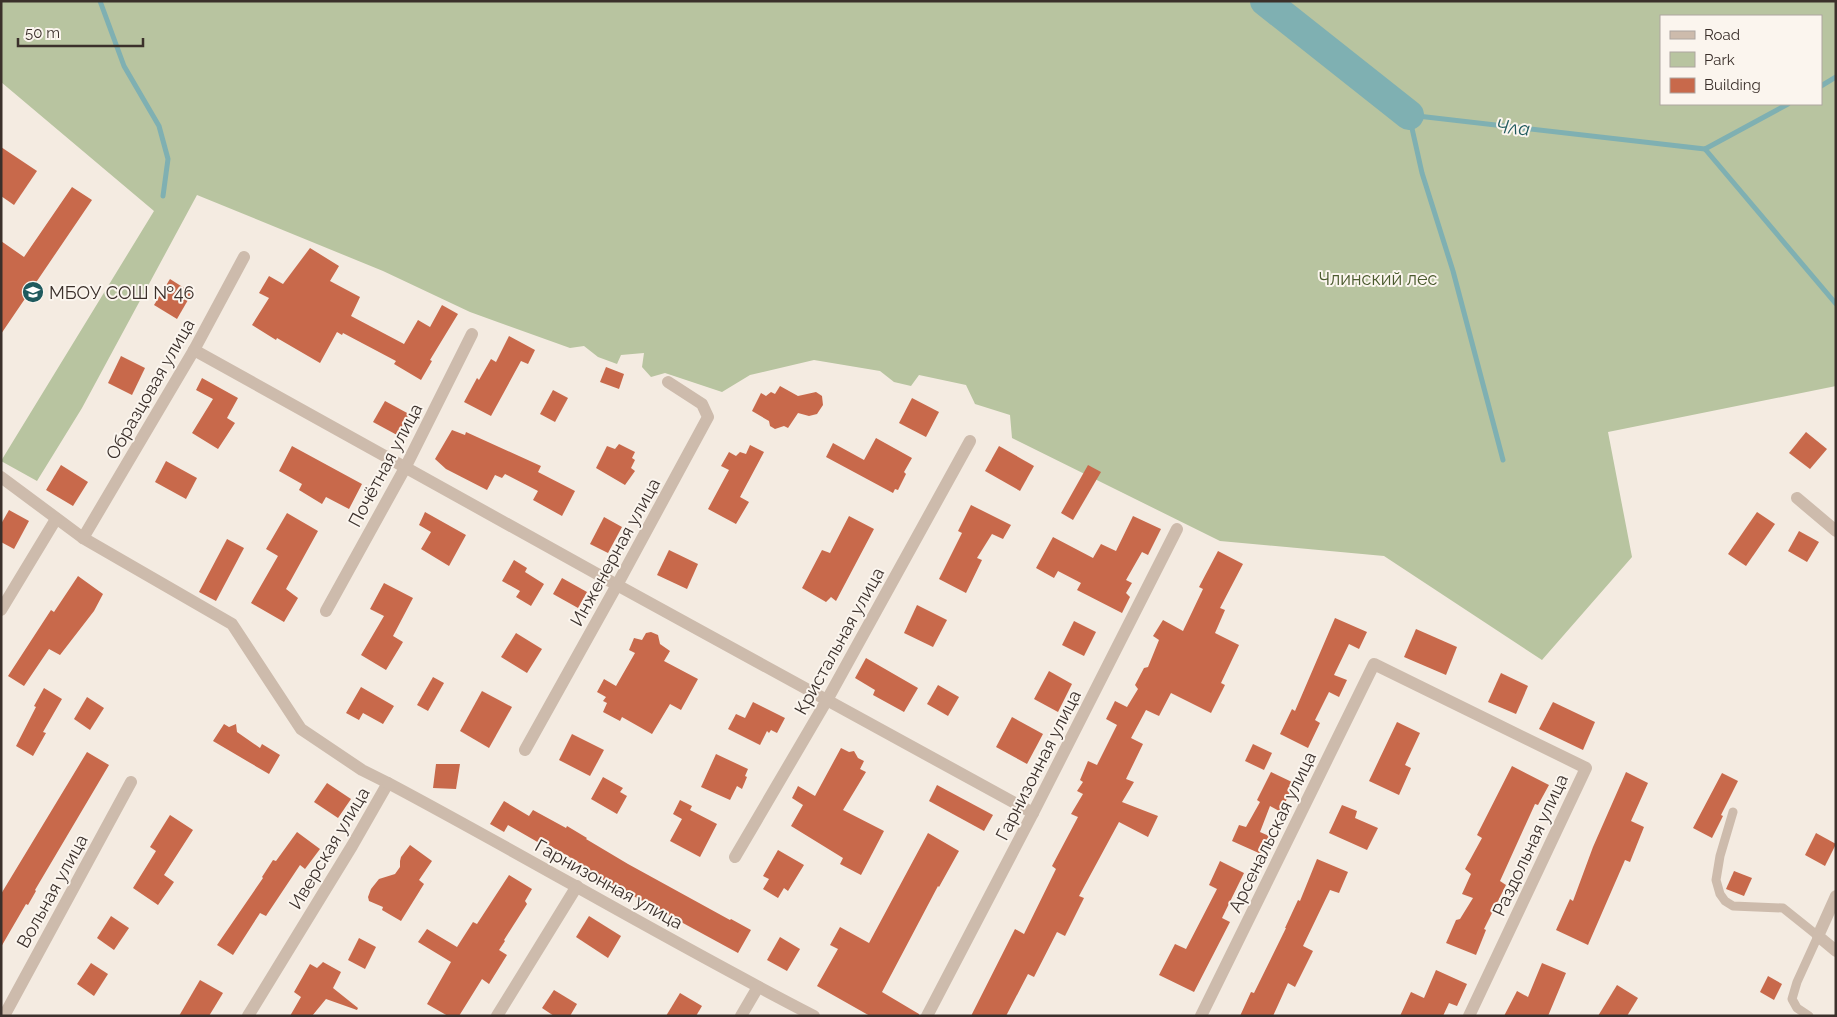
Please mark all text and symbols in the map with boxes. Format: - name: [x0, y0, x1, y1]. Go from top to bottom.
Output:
- scale bar: [18, 15, 142, 47]
- legend: [1660, 15, 1822, 105]
- text: 50 m: [25, 24, 60, 42]
- text: Road: [1704, 26, 1740, 44]
- text: Park: [1704, 51, 1735, 69]
- text: Building: [1704, 76, 1761, 94]
- water label: Чла: [1495, 114, 1531, 140]
- park label: Члинский лес: [1319, 268, 1438, 289]
- school or university icon: МБОУ СОШ №46: [21, 280, 45, 304]
- place label: МБОУ СОШ №46: [49, 282, 194, 303]
- street label: Образцовая улица: [101, 315, 199, 463]
- street label: Почётная улица: [344, 400, 426, 530]
- street label: Инженерная улица: [566, 474, 664, 630]
- street label: Кристальная улица: [790, 564, 888, 718]
- street label: Гарнизонная улица: [991, 686, 1085, 844]
- street label: Арсенальская улица: [1224, 748, 1320, 916]
- street label: Раздольная улица: [1488, 771, 1572, 919]
- street label: Иверская улица: [284, 783, 374, 913]
- street label: Вольная улица: [12, 831, 92, 951]
- street label: Гарнизонная улица: [532, 835, 686, 933]

